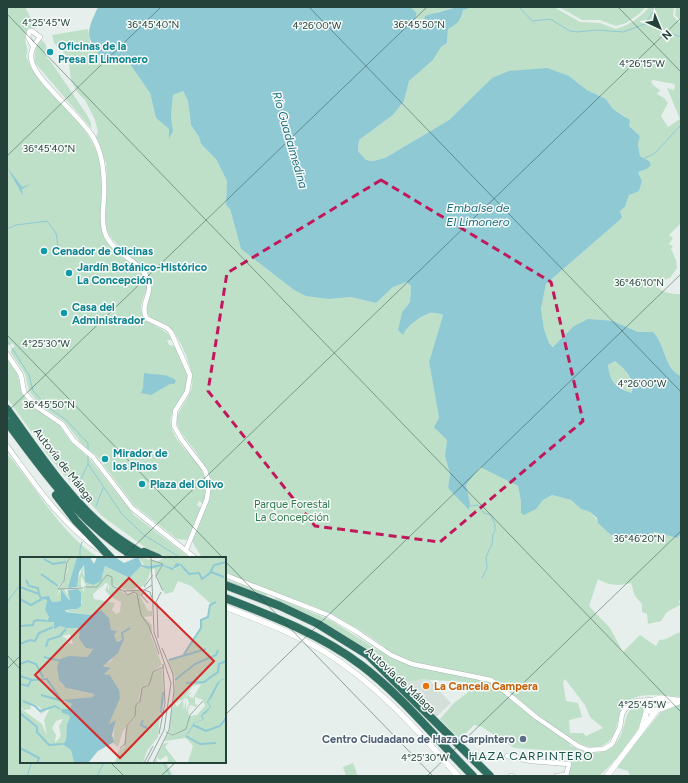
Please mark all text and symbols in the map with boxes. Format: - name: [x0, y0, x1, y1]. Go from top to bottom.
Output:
- north arrow: [640, 8, 680, 48]
- text: 4°25'45"W: [22, 16, 70, 29]
- text: 36°45'40"N: [127, 18, 179, 31]
- text: 36°45'50"N: [393, 18, 445, 31]
- text: 4°26'00"W: [293, 19, 342, 32]
- text: N: [659, 27, 674, 42]
- place label: Oficinas de la Presa El Limonero: [58, 40, 149, 66]
- marker: Oficinas de la Presa El Limonero: [45, 47, 55, 57]
- text: 4°26'15"W: [619, 57, 665, 70]
- water label: Río Guadalmedina: [269, 90, 311, 190]
- text: 36°45'40"N: [23, 142, 75, 155]
- water label: Embalse de El Limonero: [446, 201, 510, 229]
- place label: Cenador de Glicinas: [52, 245, 153, 258]
- marker: Cenador de Glicinas: [39, 246, 49, 256]
- place label: Jardín Botánico-Histórico La Concepción: [77, 261, 208, 287]
- marker: Jardín Botánico-Histórico La Concepción: [64, 268, 74, 278]
- text: 36°46'10"N: [614, 276, 664, 289]
- place label: Casa del Administrador: [72, 301, 145, 327]
- marker: Casa del Administrador: [59, 308, 69, 318]
- text: 4°25'30"W: [22, 337, 70, 350]
- text: 4°26'00"W: [618, 377, 667, 390]
- text: 36°45'50"N: [23, 398, 75, 411]
- street label: Autovía de Málaga: [31, 426, 97, 505]
- place label: Mirador de los Pinos: [113, 447, 168, 473]
- marker: Mirador de los Pinos: [100, 454, 110, 464]
- place label: Plaza del Olivo: [150, 478, 224, 491]
- marker: Plaza del Olivo: [137, 479, 147, 489]
- park label: Parque Forestal La Concepción: [254, 498, 330, 524]
- text: 36°46'20"N: [613, 532, 665, 545]
- inset map: [20, 557, 226, 763]
- street label: Autovía de Málaga: [363, 645, 438, 716]
- place label: La Cancela Campera: [434, 680, 538, 693]
- marker: La Cancela Campera: [421, 681, 431, 691]
- text: 4°25'45"W: [618, 698, 666, 711]
- place label: Centro Ciudadano de Haza Carpintero: [322, 733, 516, 746]
- marker: Centro Ciudadano de Haza Carpintero: [518, 734, 528, 744]
- district label: HAZA CARPINTERO: [468, 749, 594, 763]
- text: 4°25'30"W: [401, 751, 449, 764]

